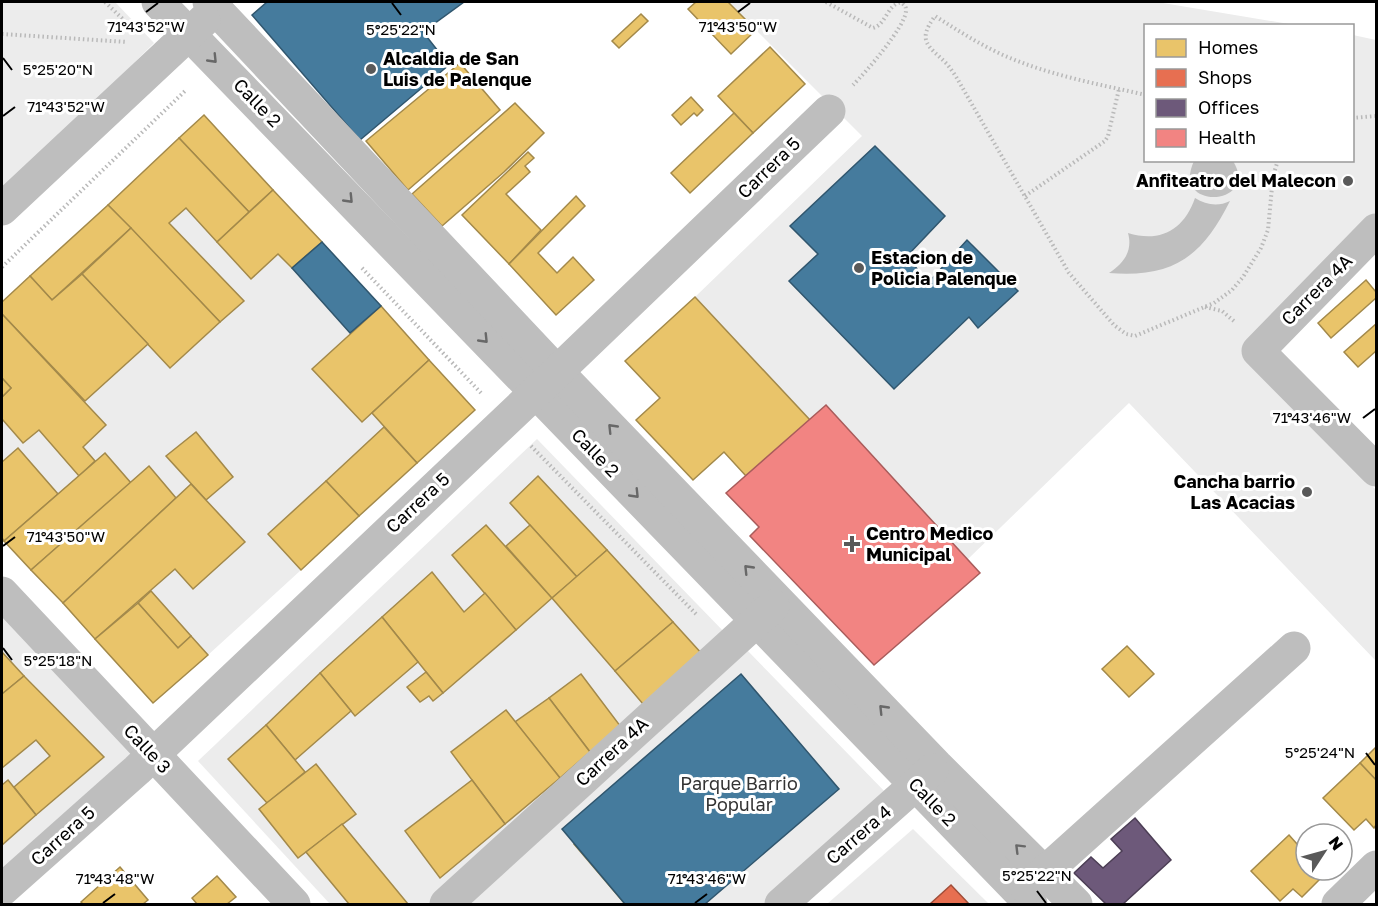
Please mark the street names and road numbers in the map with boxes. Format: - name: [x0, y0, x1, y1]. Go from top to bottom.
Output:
- street label: Calle 2: [229, 73, 286, 131]
- street label: Carrera 5: [732, 132, 804, 203]
- street label: Carrera 4A: [1276, 249, 1356, 329]
- street label: Calle 2: [567, 423, 624, 481]
- street label: Carrera 5: [381, 467, 454, 537]
- street label: Carrera 4A: [570, 712, 652, 790]
- street label: Calle 3: [119, 719, 176, 777]
- street label: Calle 2: [904, 772, 961, 830]
- street label: Carrera 4: [821, 800, 895, 869]
- street label: Carrera 5: [26, 801, 99, 870]

